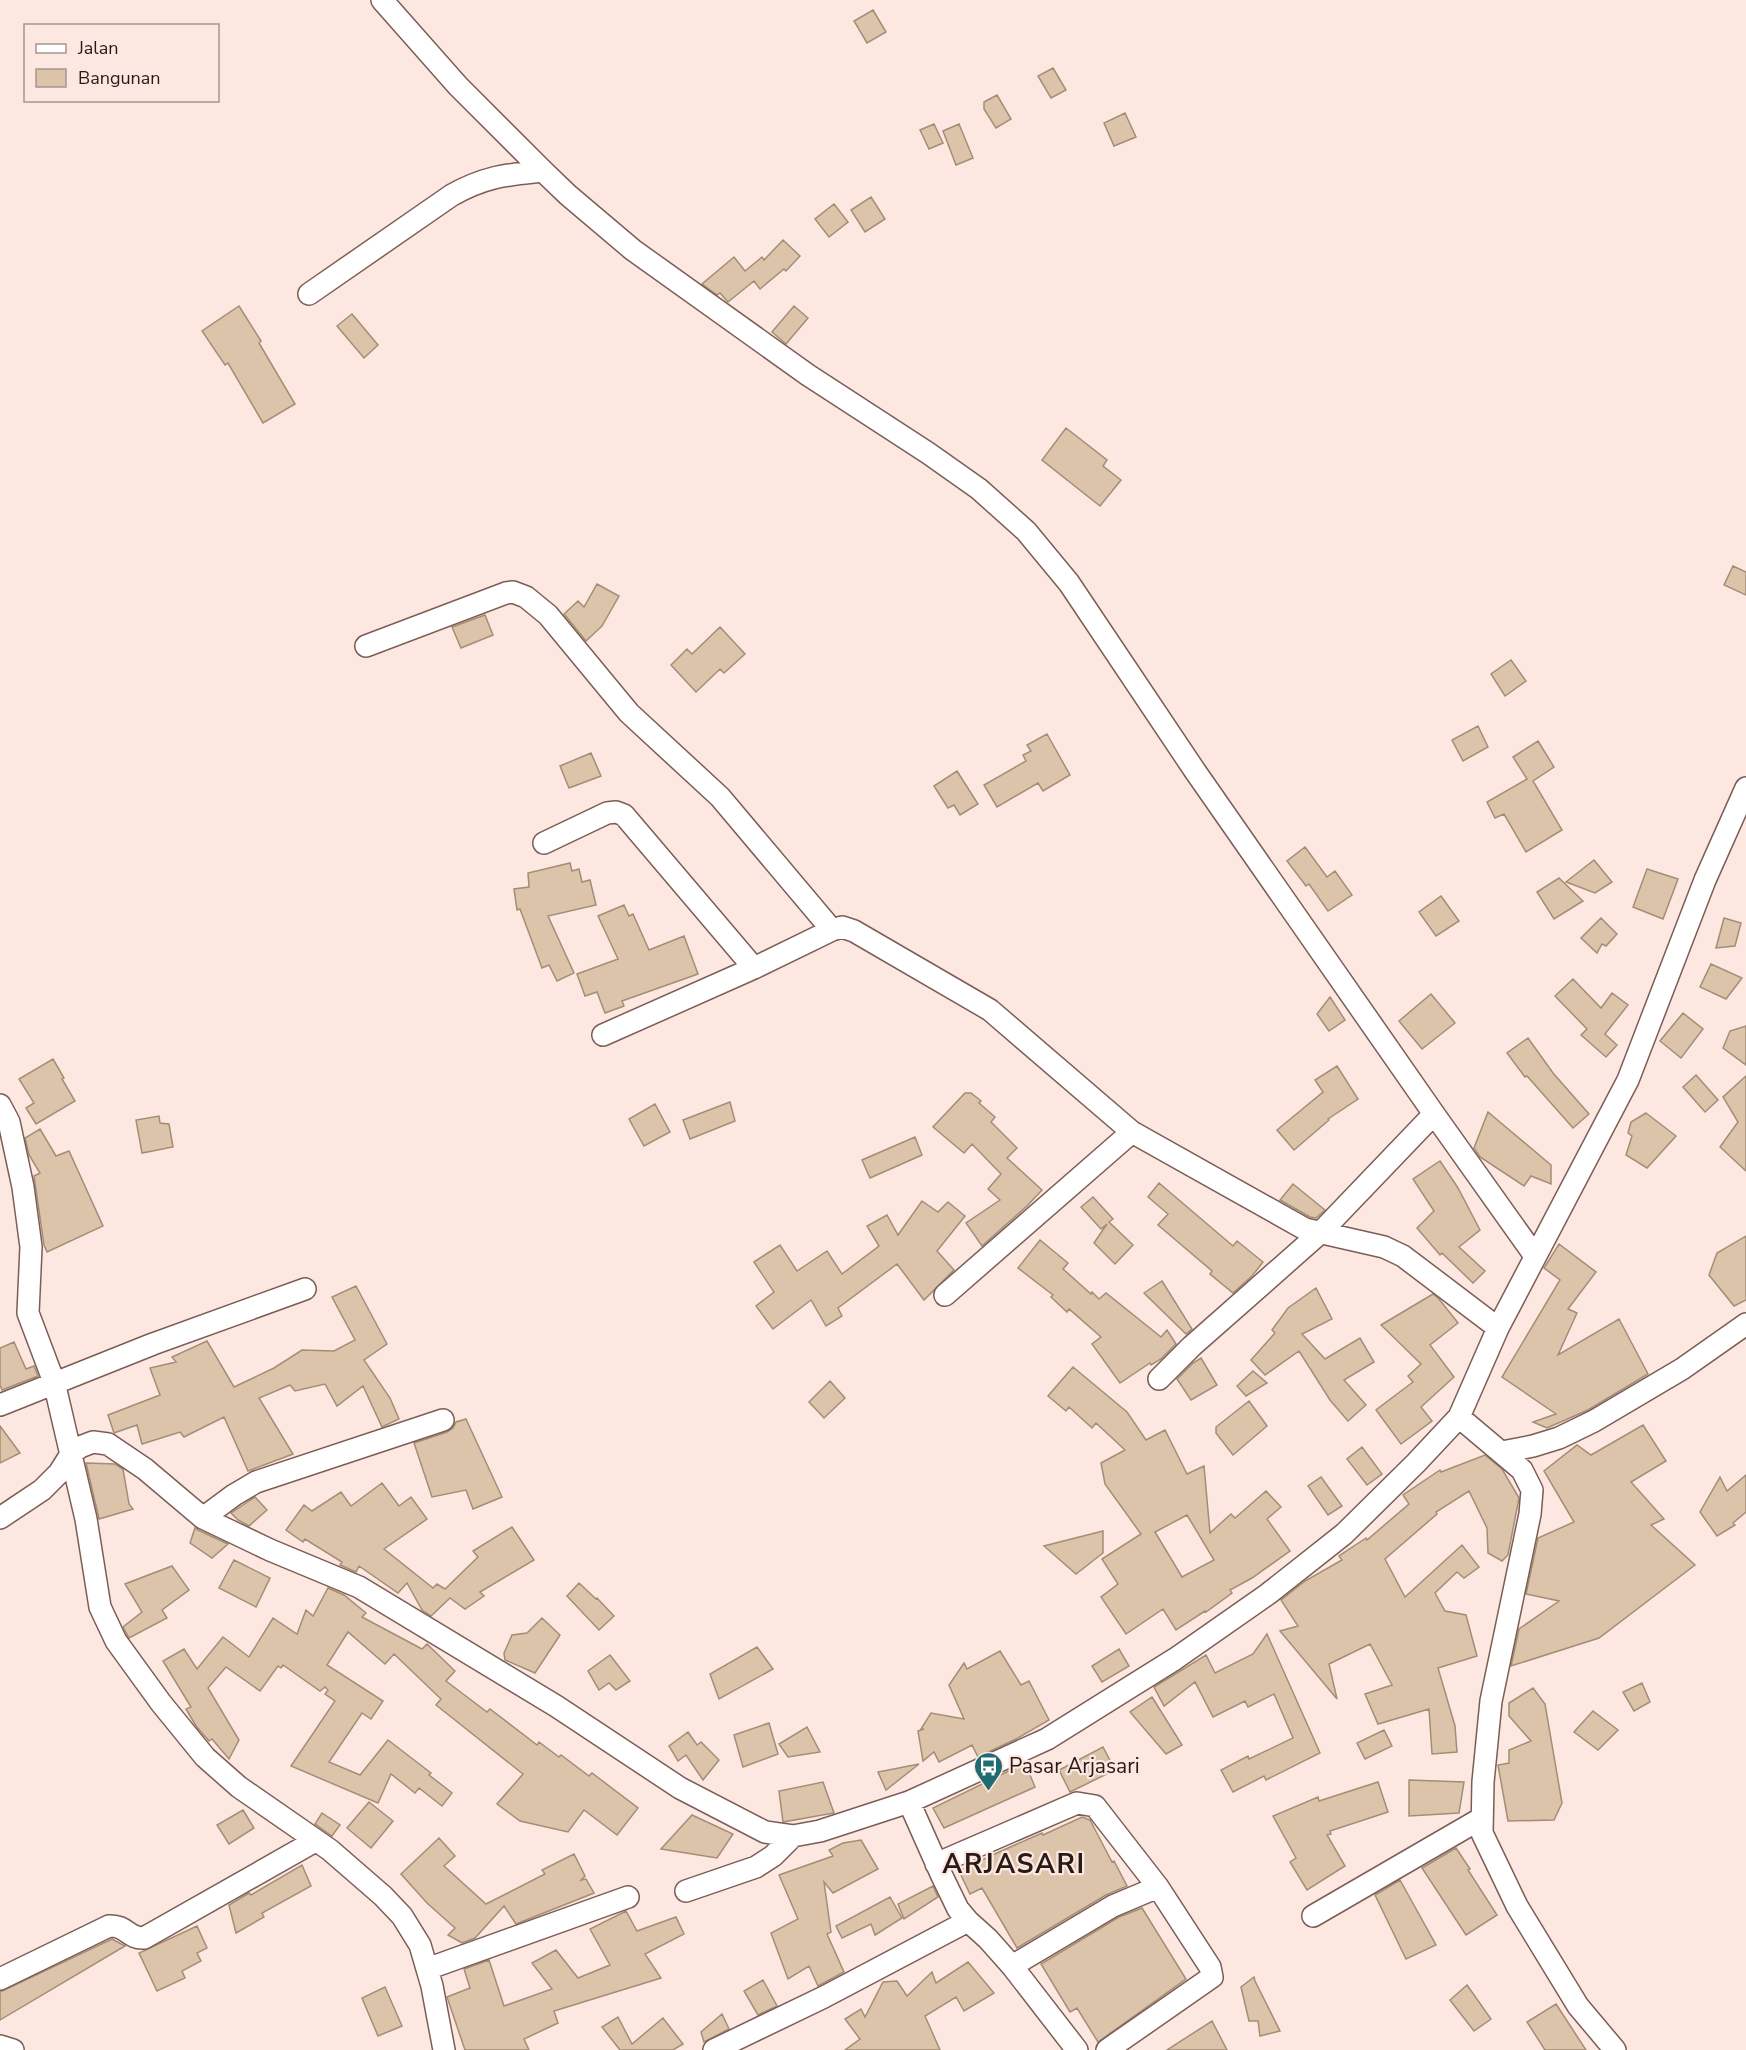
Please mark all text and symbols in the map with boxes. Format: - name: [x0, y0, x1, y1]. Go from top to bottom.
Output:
- legend: [24, 24, 219, 102]
- text: Jalan: [77, 36, 118, 60]
- text: Bangunan: [78, 66, 161, 90]
- bus stop icon: Pasar Arjasari: [972, 1750, 1004, 1792]
- place label: Pasar Arjasari: [1009, 1752, 1140, 1780]
- district label: ARJASARI: [942, 1846, 1086, 1883]

